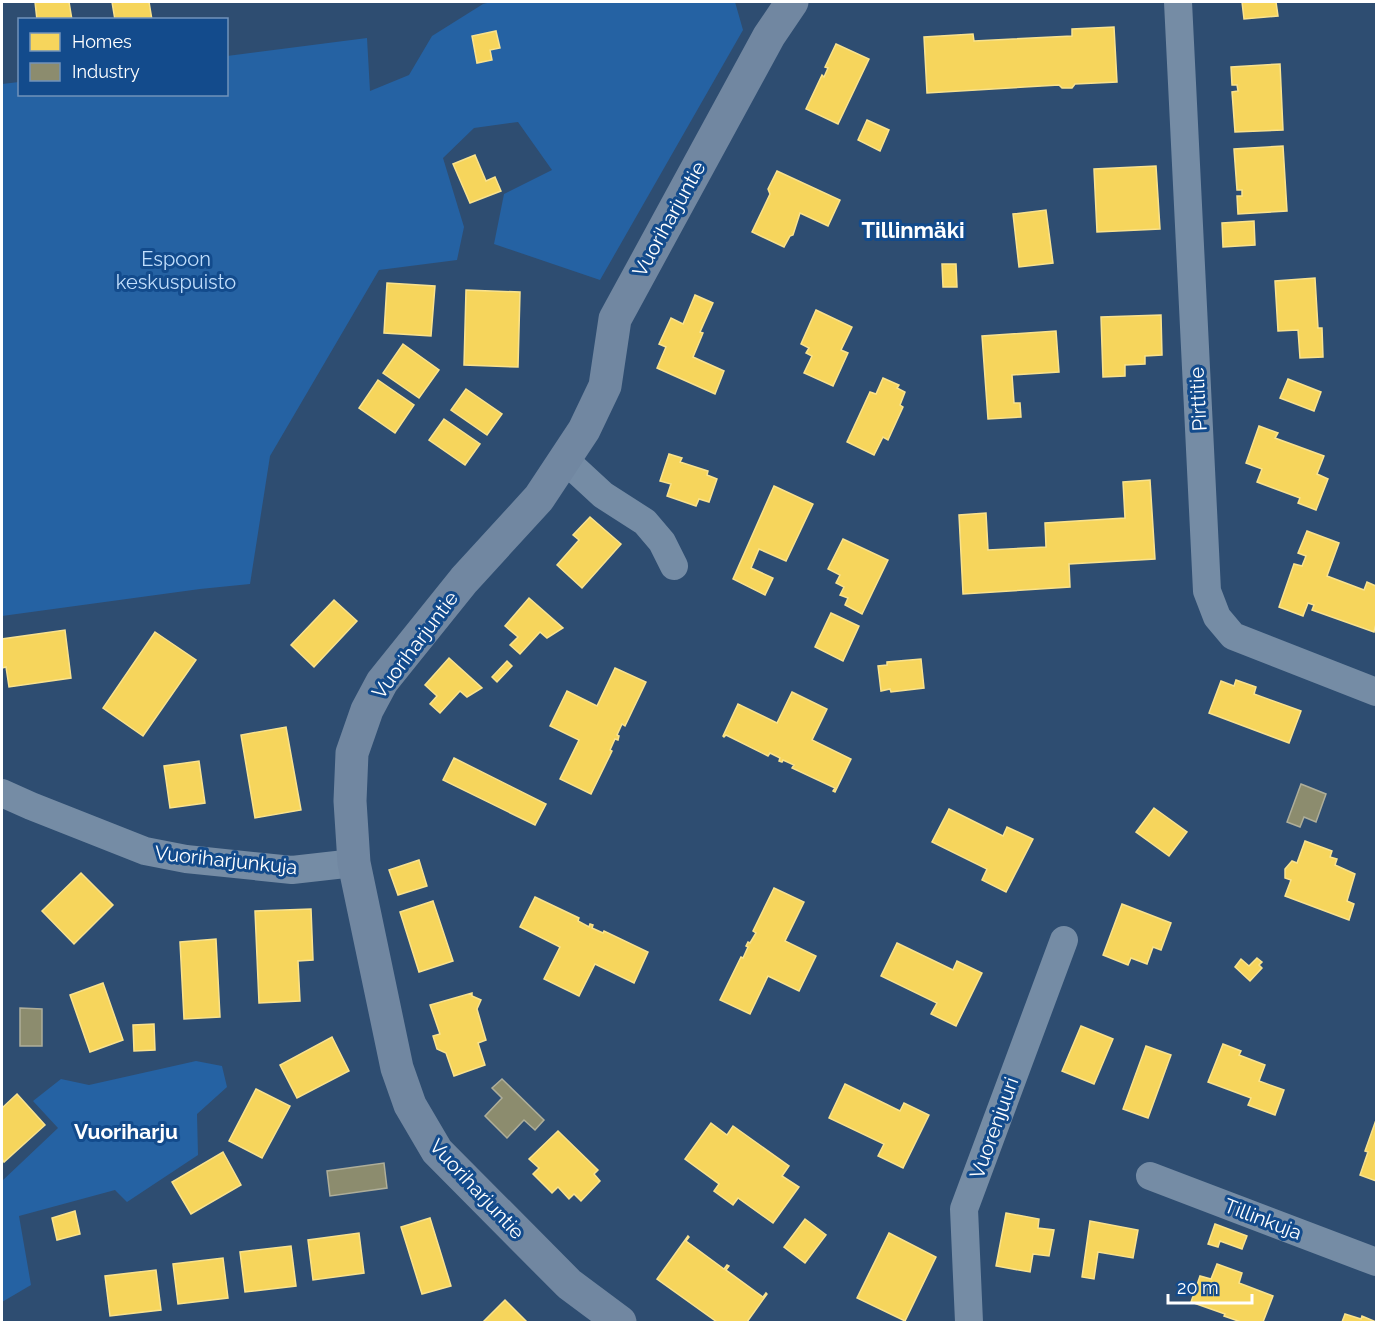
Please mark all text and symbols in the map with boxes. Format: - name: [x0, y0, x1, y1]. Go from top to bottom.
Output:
- legend: [18, 18, 228, 96]
- text: Homes: [72, 31, 132, 52]
- text: Industry: [72, 61, 140, 82]
- street label: Vuoriharjuntie: [627, 157, 711, 281]
- district label: Tillinmäki: [861, 217, 965, 243]
- park label: Espoon keskuspuisto: [116, 247, 236, 294]
- street label: Pirttitie: [1184, 366, 1212, 432]
- street label: Vuoriharjuntie: [367, 586, 463, 703]
- street label: Vuoriharjunkuja: [153, 841, 299, 879]
- street label: Vuorenjuuri: [965, 1074, 1023, 1182]
- district label: Vuoriharju: [74, 1119, 178, 1144]
- street label: Vuoriharjuntie: [424, 1134, 530, 1244]
- street label: Tillinkuja: [1221, 1193, 1305, 1245]
- scale bar: [1168, 1267, 1252, 1305]
- text: 20 m: [1177, 1277, 1219, 1298]

